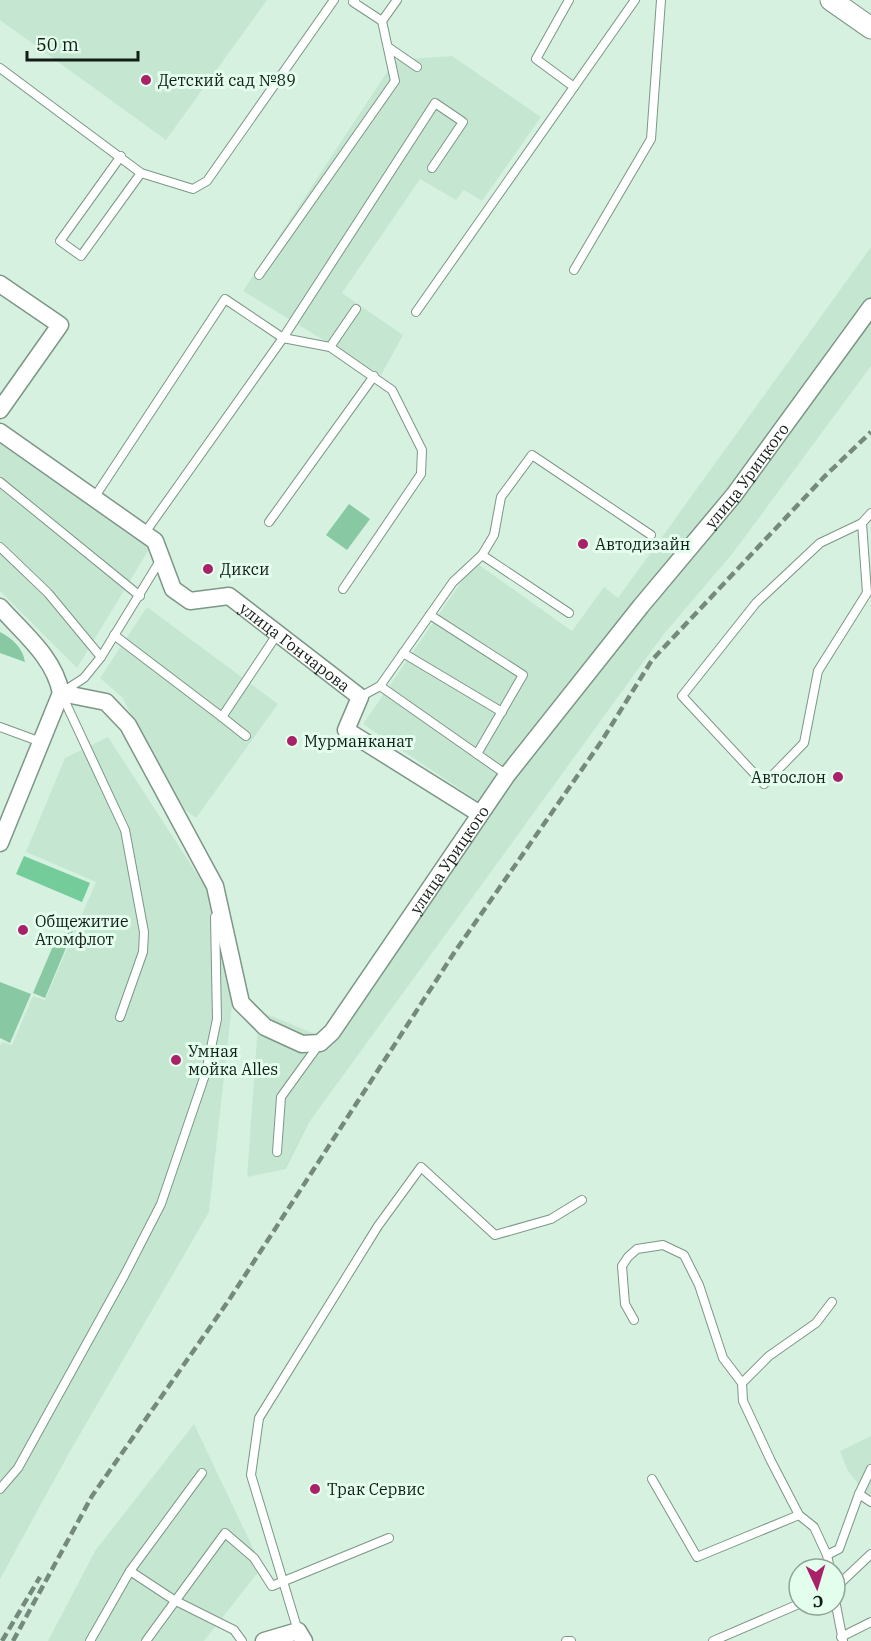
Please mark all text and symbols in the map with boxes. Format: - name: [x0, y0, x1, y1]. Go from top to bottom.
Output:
- scale bar: [27, 24, 138, 62]
- text: 50 m: [36, 33, 79, 56]
- place label: Детский сад №89: [158, 70, 296, 90]
- marker: Детский сад №89: [139, 73, 153, 87]
- street label: улица Урицкого: [700, 419, 793, 532]
- place label: Автодизайн: [595, 534, 690, 554]
- marker: Автодизайн: [576, 537, 590, 551]
- place label: Дикси: [220, 559, 270, 579]
- marker: Дикси: [201, 562, 215, 576]
- street label: улица Гончарова: [235, 598, 354, 696]
- place label: Мурманканат: [304, 731, 413, 751]
- marker: Мурманканат: [285, 734, 299, 748]
- place label: Автослон: [751, 767, 826, 787]
- marker: Автослон: [831, 770, 845, 784]
- street label: улица Урицкого: [405, 802, 493, 918]
- place label: Общежитие Атомфлот: [35, 911, 129, 949]
- marker: Общежитие Атомфлот: [16, 923, 30, 937]
- place label: Умная мойка Alles: [188, 1041, 278, 1079]
- marker: Умная мойка Alles: [169, 1053, 183, 1067]
- place label: Трак Сервис: [327, 1479, 425, 1499]
- marker: Трак Сервис: [308, 1482, 322, 1496]
- north arrow: [787, 1557, 847, 1617]
- text: С: [812, 1592, 824, 1612]

